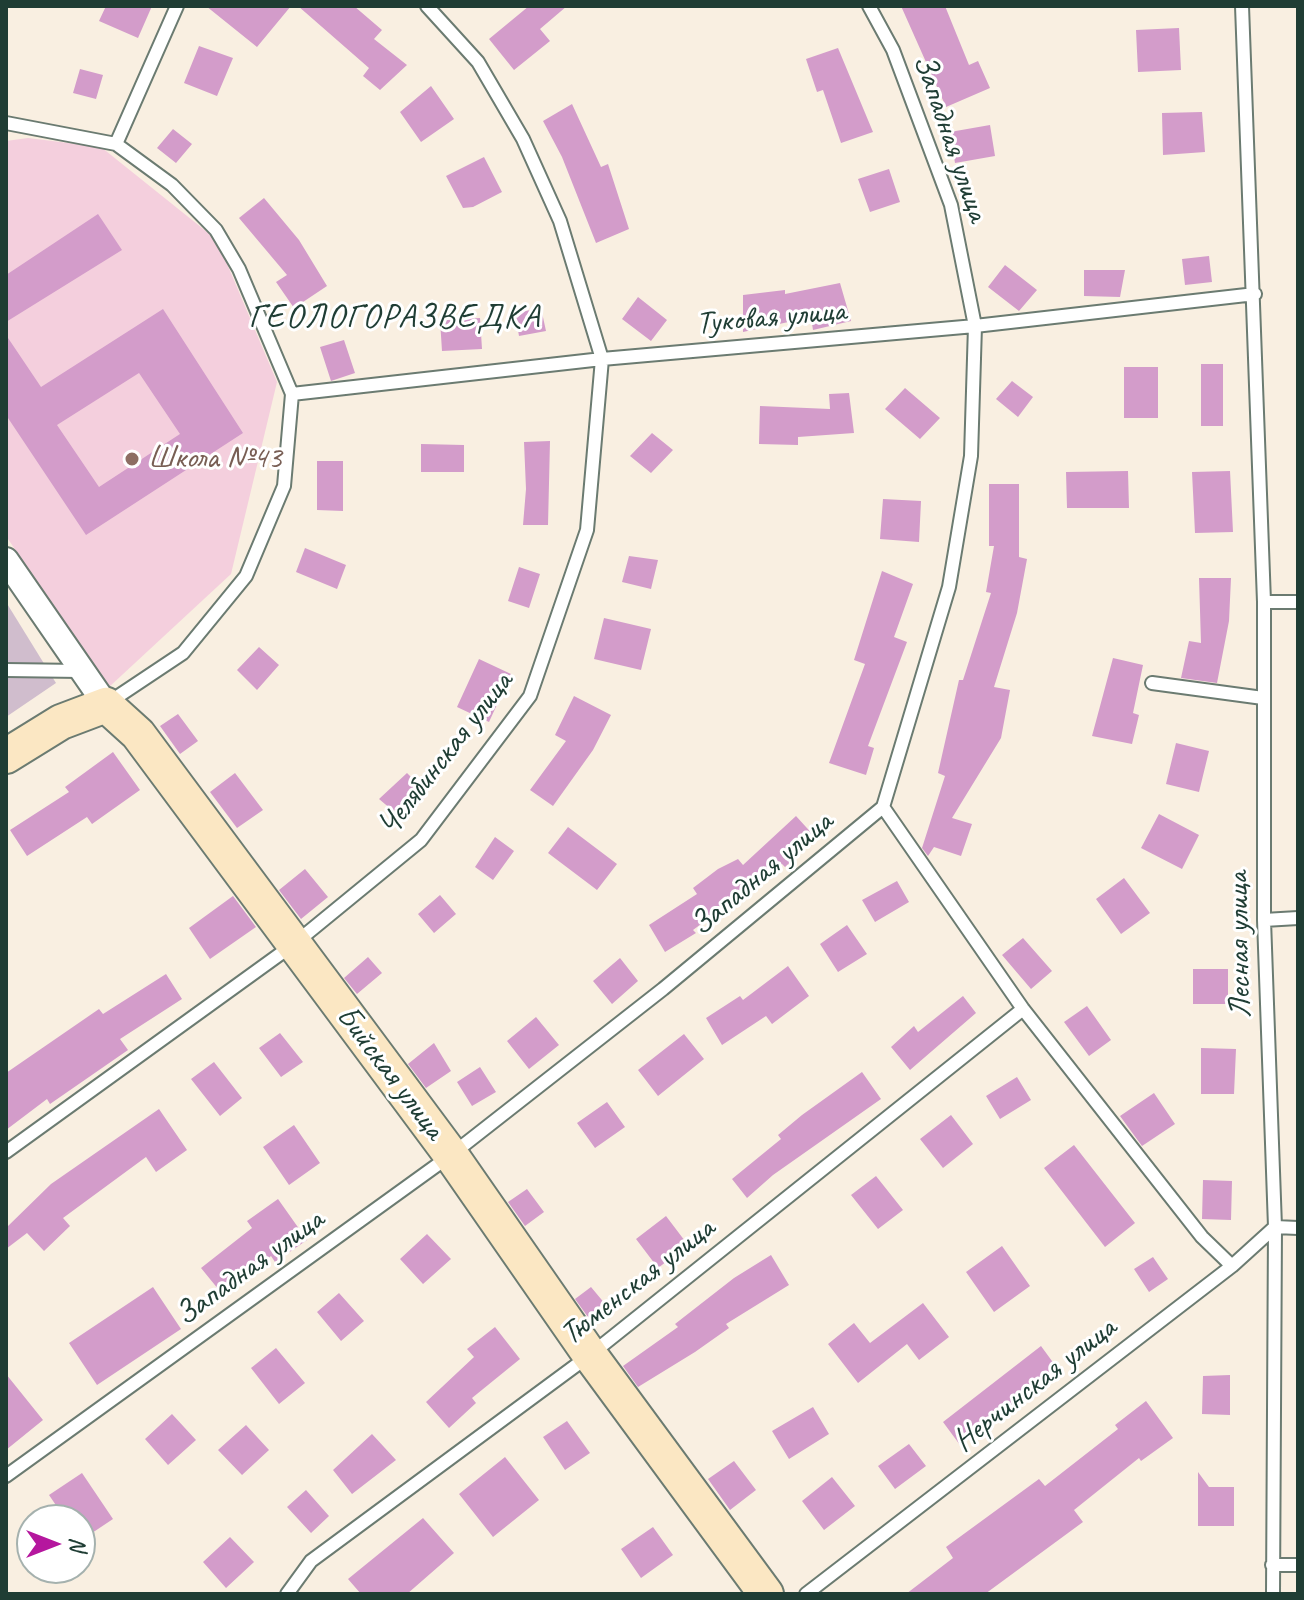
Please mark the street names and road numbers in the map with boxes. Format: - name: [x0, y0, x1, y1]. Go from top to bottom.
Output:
- street label: Западная улица: [904, 49, 996, 227]
- street label: Туковая улица: [695, 292, 847, 344]
- street label: Челябинская улица: [370, 664, 522, 844]
- street label: Западная улица: [683, 803, 841, 945]
- street label: Лесная улица: [1220, 872, 1260, 1018]
- street label: Бийская улица: [327, 998, 453, 1148]
- street label: Западная улица: [168, 1201, 332, 1335]
- street label: Тюменская улица: [553, 1210, 723, 1354]
- street label: Нерчинская улица: [946, 1309, 1124, 1461]

